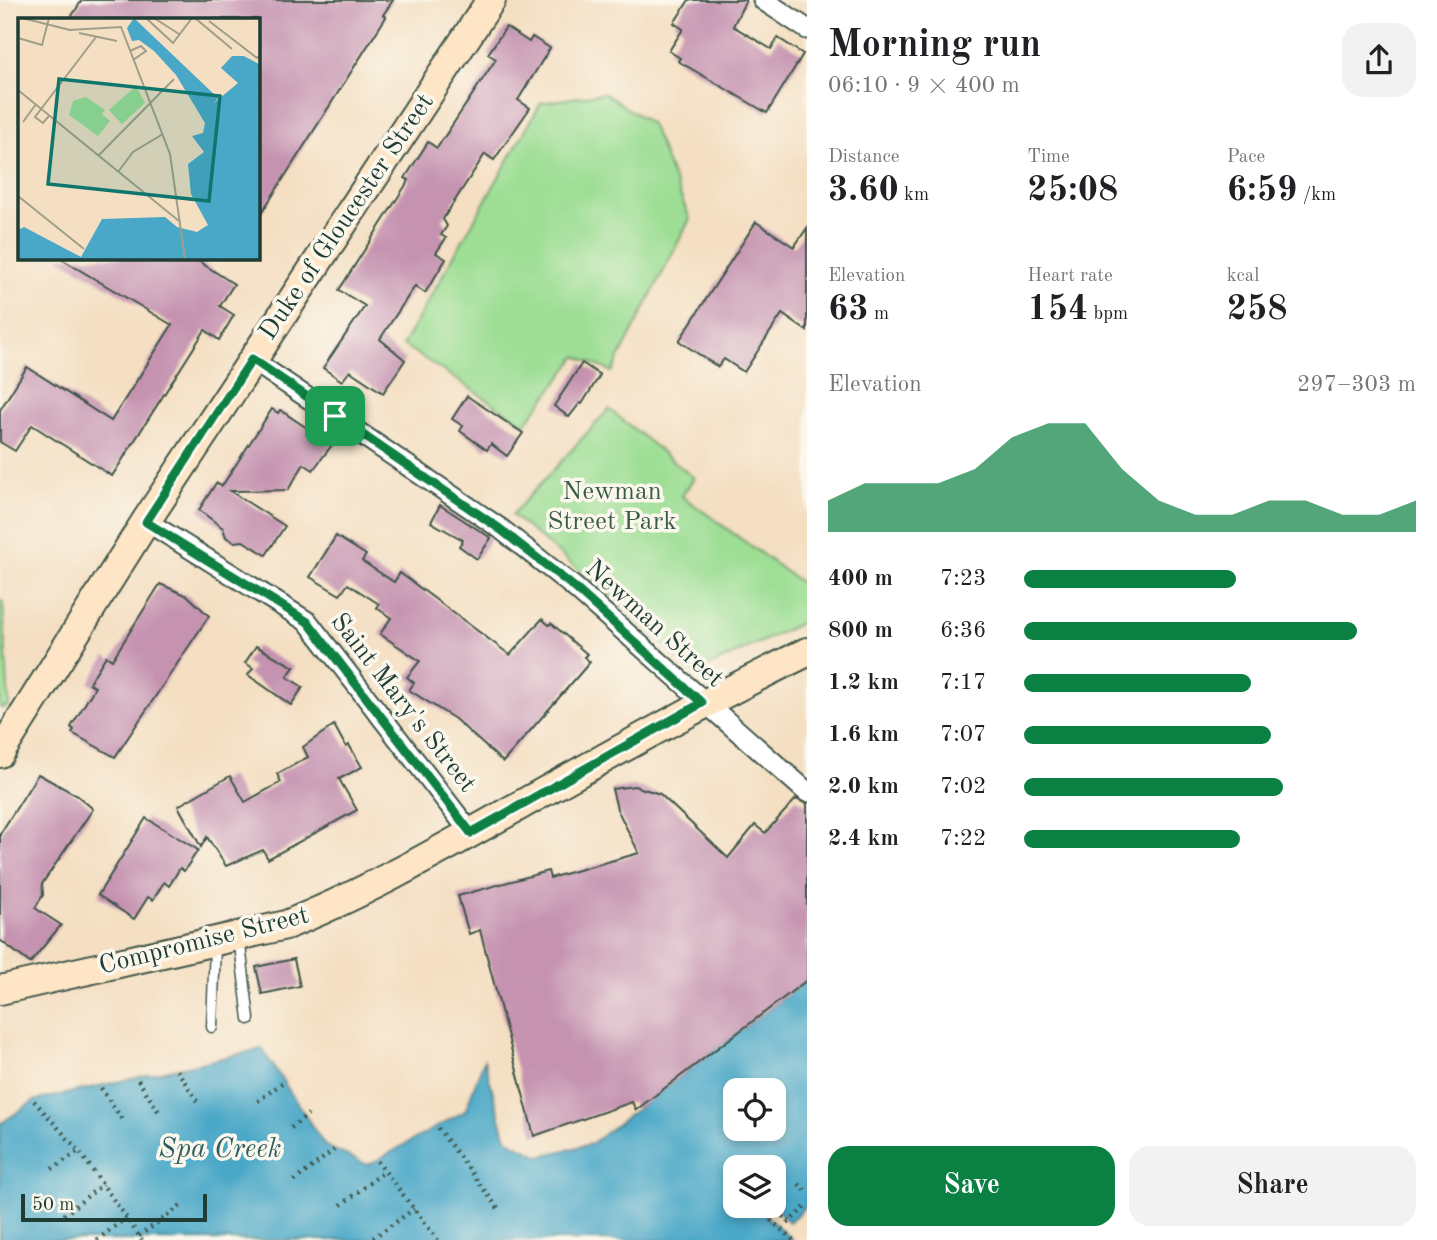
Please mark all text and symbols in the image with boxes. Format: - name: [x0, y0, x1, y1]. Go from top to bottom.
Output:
- inset map: [18, 18, 259, 259]
- button: share: [1342, 23, 1416, 97]
- text: Morning run: [828, 27, 1041, 65]
- text: 06:10 · 9 × 400 m: [828, 74, 1020, 97]
- street label: Duke of Gloucester Street: [255, 89, 439, 345]
- text: Distance: [828, 148, 900, 167]
- text: Time: [1027, 148, 1070, 167]
- text: Pace: [1227, 148, 1265, 167]
- text: 3.60: [828, 173, 899, 208]
- text: 25:08: [1027, 173, 1118, 208]
- text: 6:59: [1227, 173, 1297, 208]
- text: km: [899, 186, 929, 205]
- text: /km: [1297, 186, 1336, 205]
- text: Elevation: [828, 267, 905, 286]
- text: Heart rate: [1027, 267, 1113, 286]
- text: kcal: [1227, 267, 1259, 286]
- text: 63: [828, 292, 869, 327]
- text: 154: [1027, 292, 1088, 327]
- text: 258: [1227, 292, 1288, 327]
- text: m: [869, 305, 889, 324]
- text: bpm: [1088, 305, 1128, 324]
- text: Elevation: [828, 373, 922, 396]
- text: 297–303 m: [1297, 373, 1416, 396]
- pin: [305, 386, 365, 446]
- icon: arrive: [316, 397, 354, 435]
- park label: Newman Street Park: [547, 479, 677, 535]
- street label: Newman Street: [580, 555, 728, 693]
- text: 400 m: [828, 567, 893, 590]
- text: 7:23: [940, 567, 986, 590]
- street label: Saint Mary's Street: [325, 609, 481, 797]
- text: 800 m: [828, 619, 893, 642]
- text: 6:36: [940, 619, 986, 642]
- text: 1.2 km: [828, 671, 899, 694]
- text: 7:17: [940, 671, 986, 694]
- text: 1.6 km: [828, 723, 899, 746]
- text: 7:07: [940, 723, 986, 746]
- text: 2.0 km: [828, 775, 899, 798]
- text: 7:02: [940, 775, 986, 798]
- text: 2.4 km: [828, 827, 899, 850]
- text: 7:22: [940, 827, 986, 850]
- street label: Compromise Street: [97, 902, 311, 980]
- map controls: [723, 1078, 786, 1218]
- button: locate: [723, 1078, 786, 1141]
- water label: Spa Creek: [159, 1136, 281, 1164]
- button: Save: [828, 1146, 1115, 1226]
- button: Share: [1129, 1146, 1416, 1226]
- button: layers: [723, 1155, 786, 1218]
- scale bar: [21, 1191, 206, 1223]
- text: 50 m: [32, 1196, 74, 1215]

